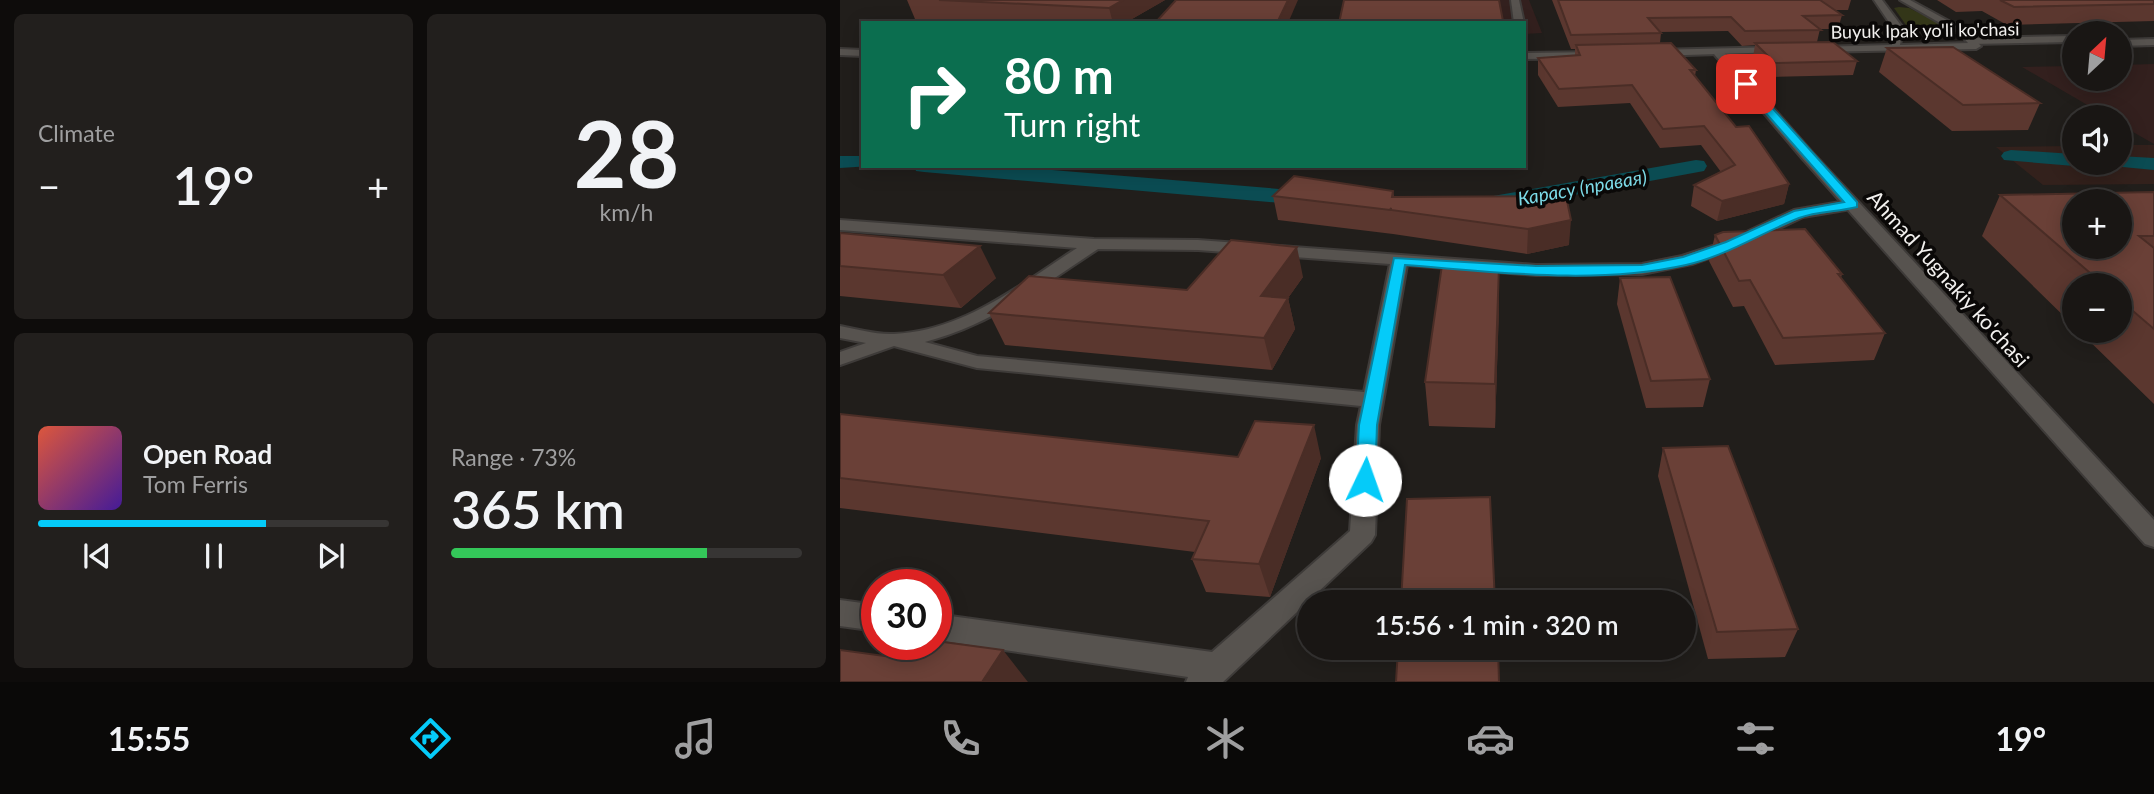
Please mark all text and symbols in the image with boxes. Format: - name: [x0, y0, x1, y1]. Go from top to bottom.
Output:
- street label: Buyuk Ipak yo'li ko'chasi: [1830, 17, 2020, 43]
- north arrow: [2062, 21, 2132, 91]
- map controls: [2062, 21, 2132, 343]
- text: 80 m: [1004, 46, 1114, 104]
- icon: right: [889, 49, 980, 140]
- pin: [1716, 54, 1776, 114]
- icon: arrive: [1727, 65, 1765, 103]
- text: 28: [574, 98, 679, 207]
- text: Turn right: [1004, 105, 1140, 144]
- button: sound: [2062, 105, 2132, 175]
- text: Climate: [38, 119, 115, 147]
- text: 19°: [173, 154, 254, 216]
- text: −: [38, 163, 60, 209]
- text: +: [367, 163, 389, 209]
- water label: Карасу (правая): [1516, 164, 1648, 210]
- street label: Ahmad Yugnakiy ko'chasi: [1863, 184, 2035, 372]
- button: +: [2062, 189, 2132, 259]
- text: km/h: [600, 198, 653, 226]
- button: −: [2062, 273, 2132, 343]
- text: Open Road: [143, 438, 272, 470]
- text: Range · 73%: [451, 443, 576, 471]
- position arrow: [1328, 443, 1402, 517]
- text: Tom Ferris: [143, 470, 248, 498]
- text: 365 km: [451, 478, 625, 540]
- icon: previous: [78, 537, 116, 575]
- icon: pause: [195, 537, 233, 575]
- icon: next: [312, 537, 350, 575]
- speed limit sign: 30: [861, 569, 952, 660]
- text: 15:56 · 1 min · 320 m: [1374, 609, 1619, 641]
- icon: directions: [406, 714, 455, 763]
- icon: music: [671, 714, 720, 763]
- icon: phone: [936, 714, 985, 763]
- icon: climate: [1201, 714, 1250, 763]
- icon: car: [1466, 714, 1515, 763]
- icon: filters: [1731, 714, 1780, 763]
- text: 15:55: [108, 719, 190, 758]
- text: 19°: [1996, 719, 2046, 758]

